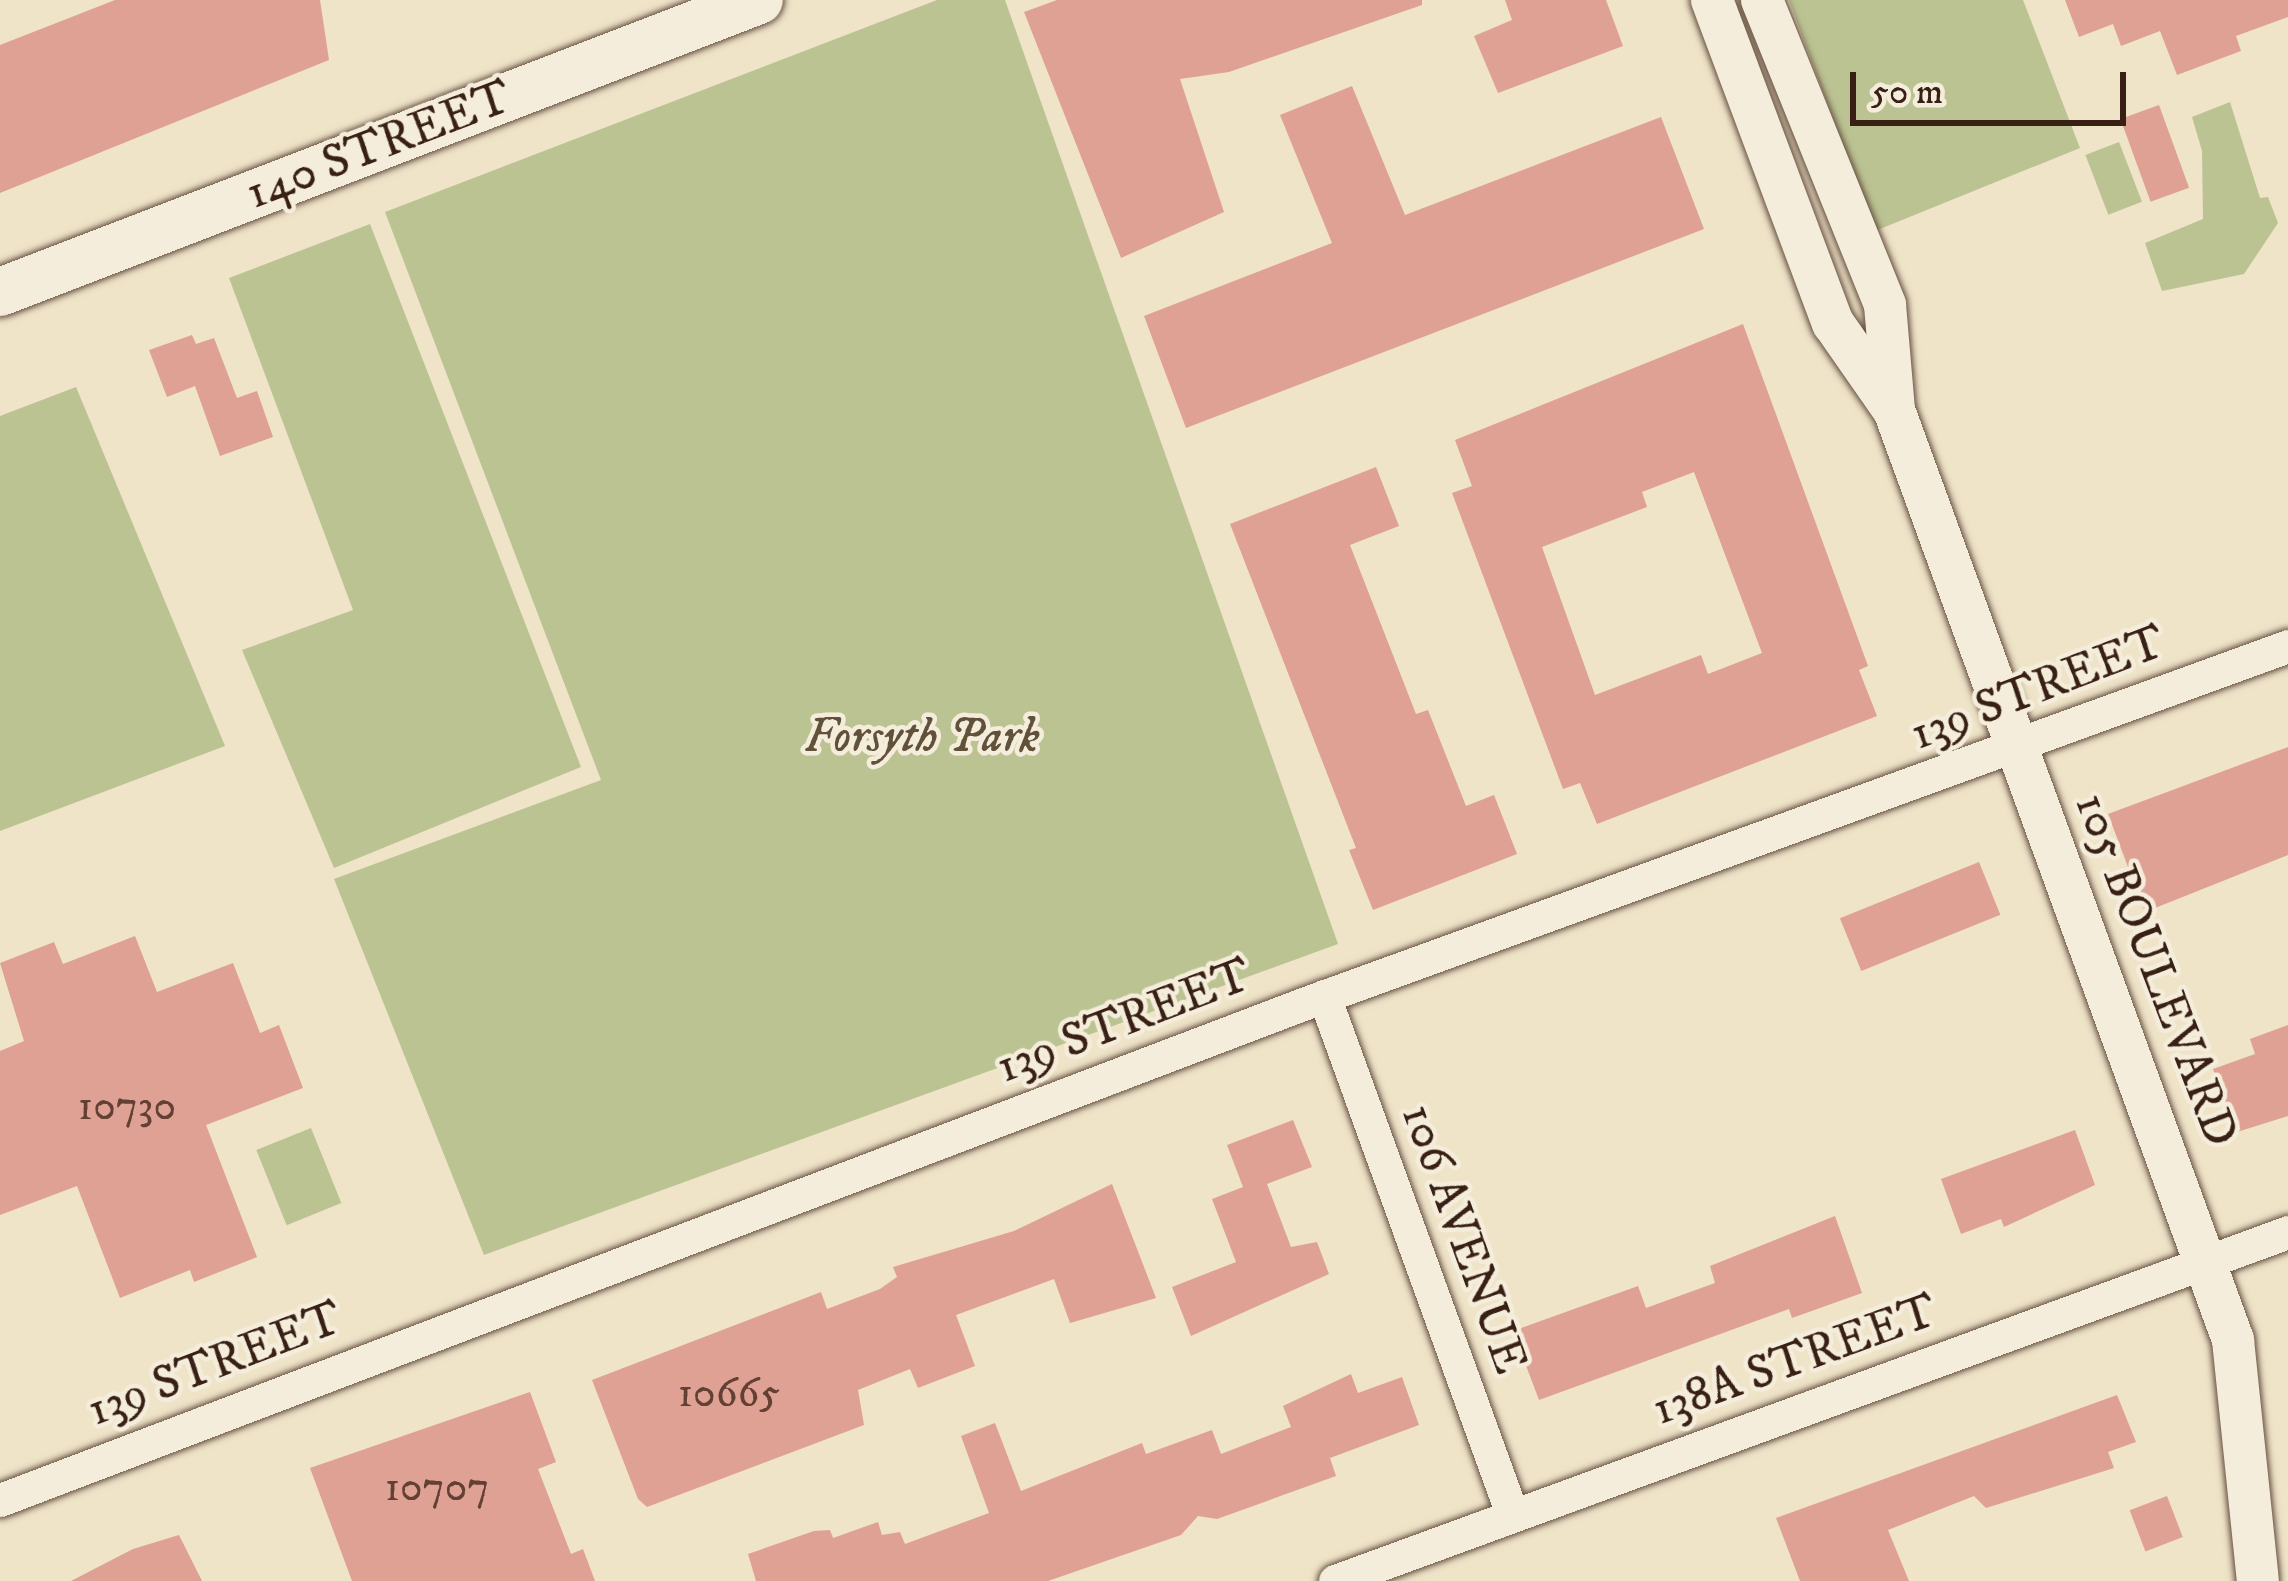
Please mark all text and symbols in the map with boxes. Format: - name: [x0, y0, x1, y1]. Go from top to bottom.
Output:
- scale bar: [1856, 48, 2132, 122]
- street label: 140 STREET: [238, 69, 520, 223]
- text: 50 m: [1871, 70, 1943, 115]
- street label: 139 STREET: [1903, 614, 2173, 764]
- park label: Forsyth Park: [804, 709, 1040, 767]
- street label: 105 BOULEVARD: [2061, 785, 2249, 1155]
- street label: 139 STREET: [989, 947, 1259, 1097]
- house number: 10730: [78, 1082, 176, 1132]
- street label: 106 AVENUE: [1388, 1096, 1538, 1382]
- street label: 138A STREET: [1645, 1283, 1945, 1439]
- street label: 139 STREET: [80, 1290, 350, 1440]
- house number: 10665: [678, 1369, 780, 1419]
- house number: 10707: [385, 1463, 489, 1513]

